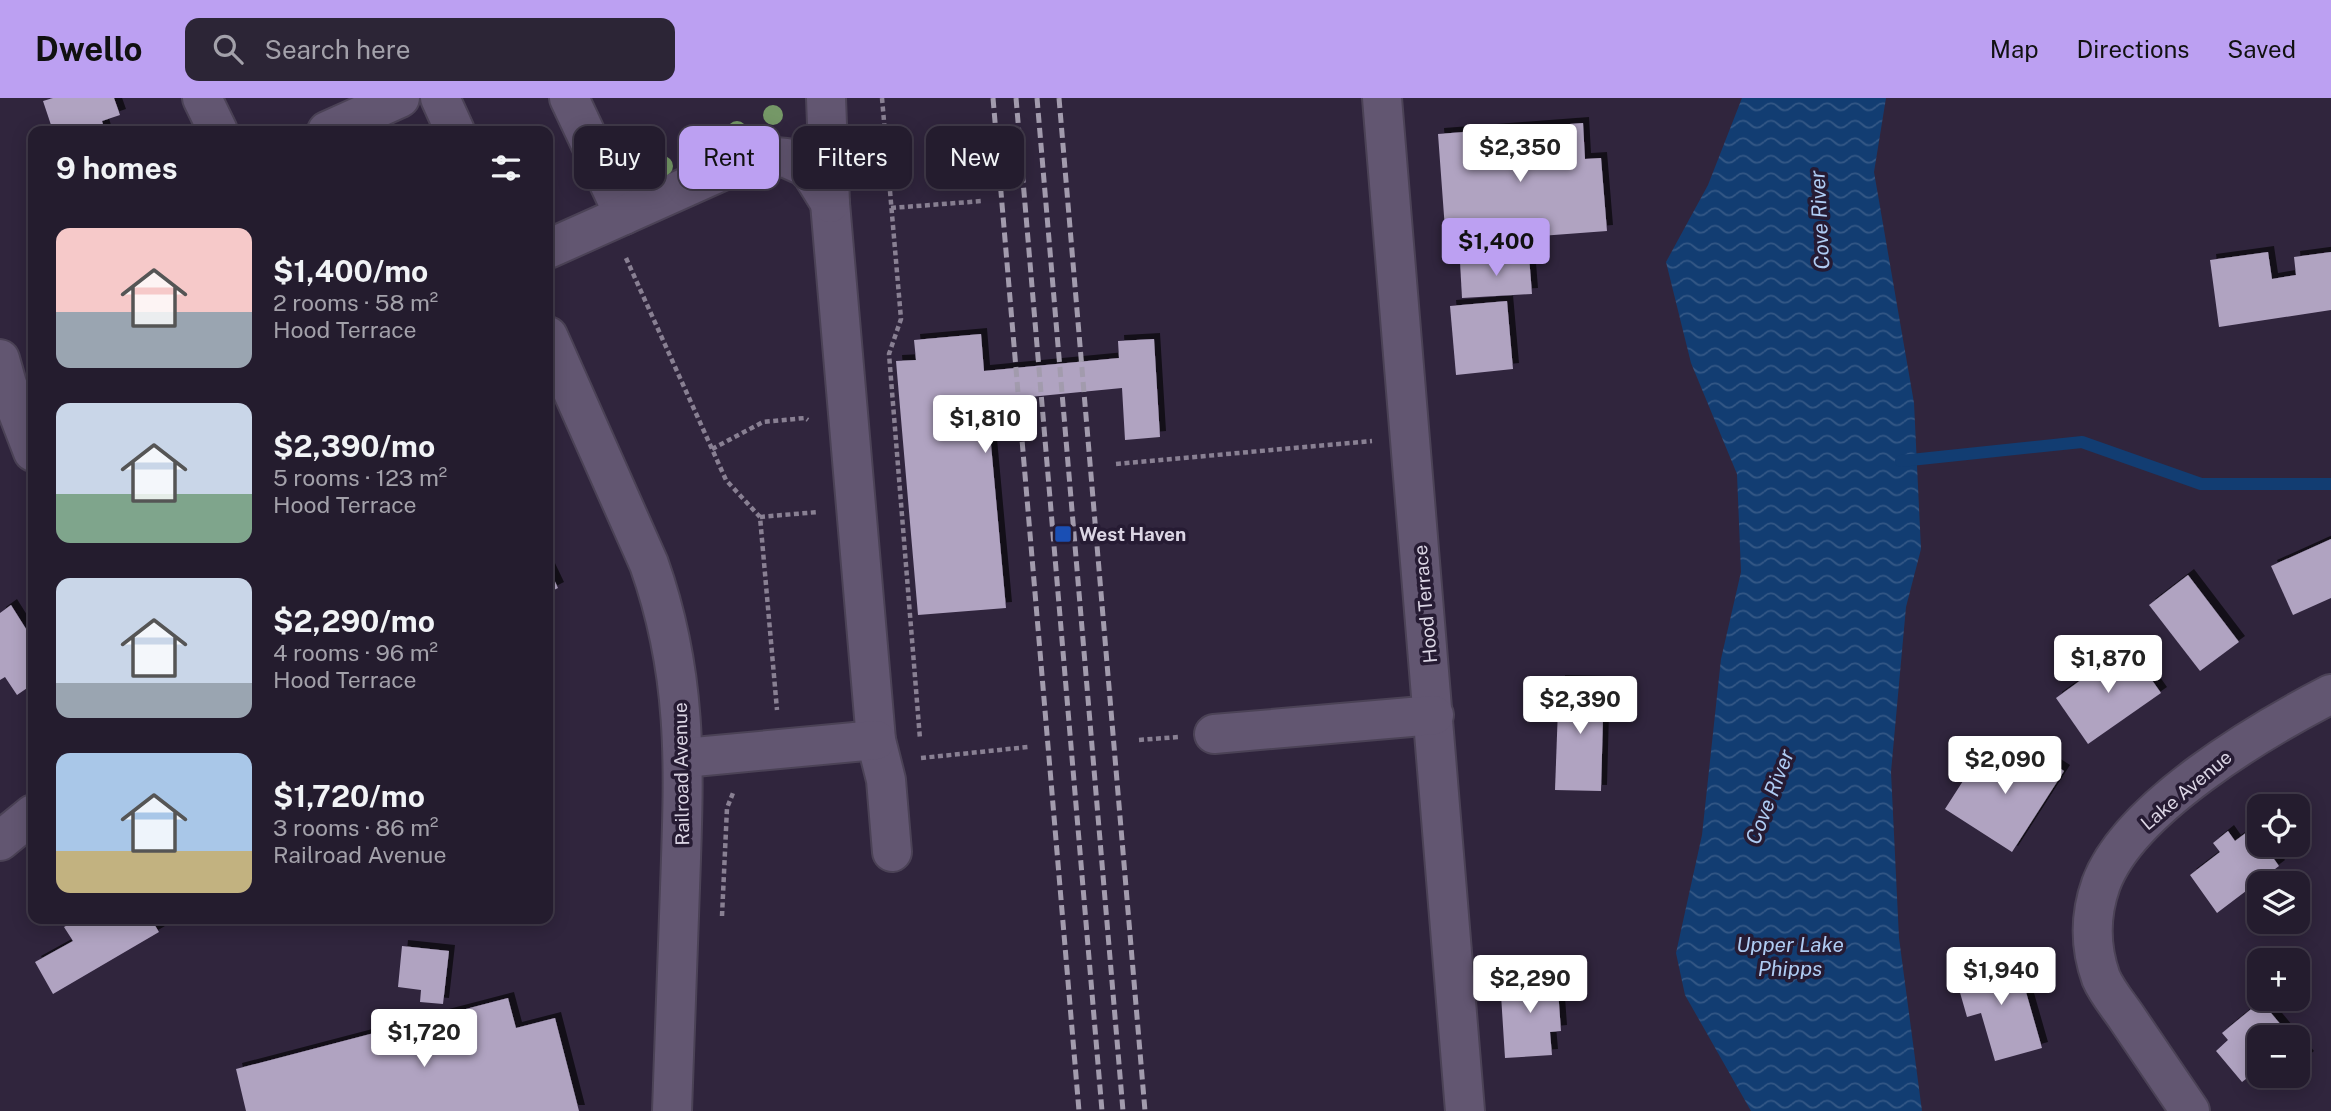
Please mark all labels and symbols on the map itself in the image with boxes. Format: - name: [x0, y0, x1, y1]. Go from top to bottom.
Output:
- pin: $2,350: [1463, 125, 1577, 184]
- water label: Cove River: [1804, 169, 1835, 270]
- pin: $1,400: [1439, 218, 1553, 278]
- pin: $1,810: [928, 396, 1042, 455]
- place label: West Haven: [1079, 523, 1186, 545]
- marker: West Haven: [1053, 524, 1073, 544]
- street label: Hood Terrace: [1409, 544, 1441, 664]
- pin: $1,870: [2051, 636, 2165, 695]
- pin: $2,390: [1523, 676, 1637, 736]
- street label: Railroad Avenue: [669, 702, 693, 846]
- pin: $2,090: [1948, 736, 2062, 796]
- water label: Cove River: [1740, 745, 1799, 848]
- street label: Lake Avenue: [2136, 746, 2236, 834]
- water label: Upper Lake Phipps: [1736, 932, 1844, 981]
- pin: $1,940: [1944, 948, 2058, 1007]
- pin: $2,290: [1473, 956, 1587, 1015]
- pin: $1,720: [367, 1010, 481, 1069]

